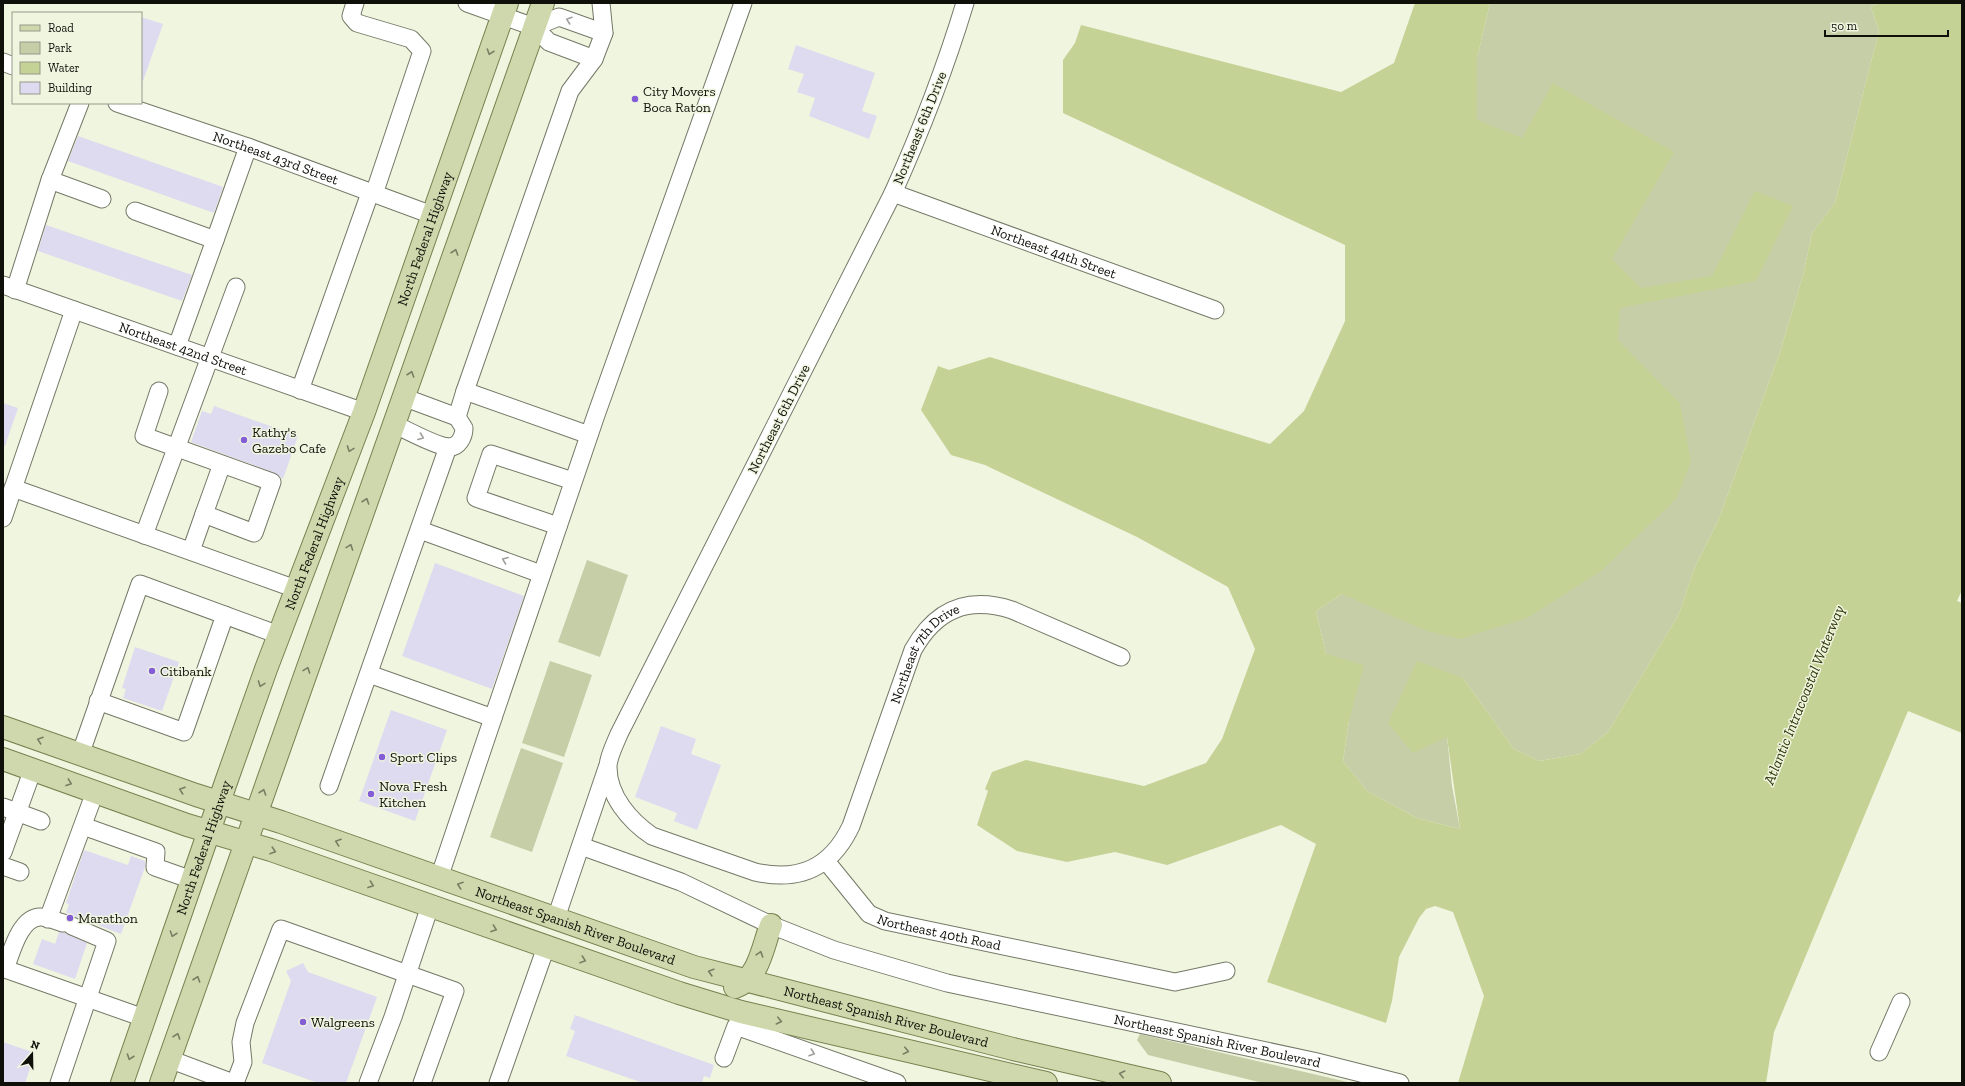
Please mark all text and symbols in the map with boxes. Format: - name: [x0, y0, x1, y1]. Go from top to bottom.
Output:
- legend: [12, 12, 142, 104]
- scale bar: [1825, 12, 1948, 38]
- one-way arrow: [565, 17, 572, 25]
- text: 50 m: [1831, 19, 1858, 33]
- text: Road: [48, 21, 74, 35]
- text: Park: [48, 41, 73, 55]
- one-way arrow: [486, 49, 495, 56]
- text: Water: [48, 61, 80, 75]
- street label: Northeast 6th Drive: [890, 69, 951, 187]
- text: Building: [48, 81, 92, 95]
- place label: City Movers Boca Raton: [643, 83, 716, 116]
- marker: City Movers Boca Raton: [630, 94, 640, 104]
- street label: Northeast 43rd Street: [211, 127, 342, 188]
- street label: North Federal Highway: [393, 168, 456, 308]
- street label: Northeast 44th Street: [989, 221, 1119, 282]
- one-way arrow: [450, 248, 458, 255]
- street label: Northeast 42nd Street: [117, 318, 250, 379]
- street label: Northeast 6th Drive: [744, 361, 814, 477]
- one-way arrow: [407, 371, 415, 378]
- place label: Kathy's Gazebo Cafe: [252, 424, 327, 457]
- one-way arrow: [417, 432, 424, 440]
- marker: Kathy's Gazebo Cafe: [239, 435, 249, 445]
- one-way arrow: [347, 445, 355, 452]
- street label: North Federal Highway: [281, 473, 347, 612]
- one-way arrow: [362, 498, 370, 505]
- one-way arrow: [346, 544, 354, 551]
- one-way arrow: [501, 557, 508, 565]
- street label: Northeast 7th Drive: [886, 600, 962, 706]
- water label: Atlantic Intracoastal Waterway: [1759, 603, 1848, 788]
- place label: Citibank: [160, 663, 212, 680]
- marker: Citibank: [147, 666, 157, 676]
- one-way arrow: [302, 666, 310, 673]
- one-way arrow: [257, 681, 265, 688]
- one-way arrow: [36, 737, 43, 745]
- place label: Sport Clips: [390, 749, 457, 766]
- marker: Sport Clips: [377, 752, 387, 762]
- street label: North Federal Highway: [172, 777, 235, 917]
- one-way arrow: [66, 778, 73, 786]
- place label: Nova Fresh Kitchen: [379, 778, 447, 811]
- one-way arrow: [178, 786, 185, 795]
- one-way arrow: [259, 789, 267, 796]
- marker: Nova Fresh Kitchen: [366, 789, 376, 799]
- one-way arrow: [334, 838, 341, 847]
- one-way arrow: [269, 846, 276, 854]
- one-way arrow: [368, 881, 375, 889]
- one-way arrow: [457, 882, 464, 890]
- street label: Northeast Spanish River Boulevard: [473, 882, 678, 968]
- place label: Marathon: [78, 910, 138, 927]
- street label: Northeast 40th Road: [875, 910, 1003, 954]
- marker: Marathon: [65, 913, 75, 923]
- one-way arrow: [490, 924, 497, 933]
- one-way arrow: [169, 931, 178, 938]
- one-way arrow: [755, 951, 764, 958]
- one-way arrow: [579, 956, 586, 964]
- one-way arrow: [708, 968, 715, 977]
- one-way arrow: [193, 975, 201, 982]
- street label: Northeast Spanish River Boulevard: [782, 982, 991, 1051]
- street label: Northeast Spanish River Boulevard: [1113, 1010, 1323, 1071]
- place label: Walgreens: [311, 1014, 375, 1031]
- marker: Walgreens: [298, 1017, 308, 1027]
- one-way arrow: [776, 1017, 782, 1025]
- one-way arrow: [173, 1033, 181, 1040]
- north arrow: [12, 1034, 52, 1074]
- text: N: [29, 1038, 42, 1053]
- one-way arrow: [903, 1046, 909, 1054]
- one-way arrow: [808, 1049, 815, 1057]
- one-way arrow: [127, 1053, 135, 1060]
- one-way arrow: [1119, 1071, 1125, 1079]

